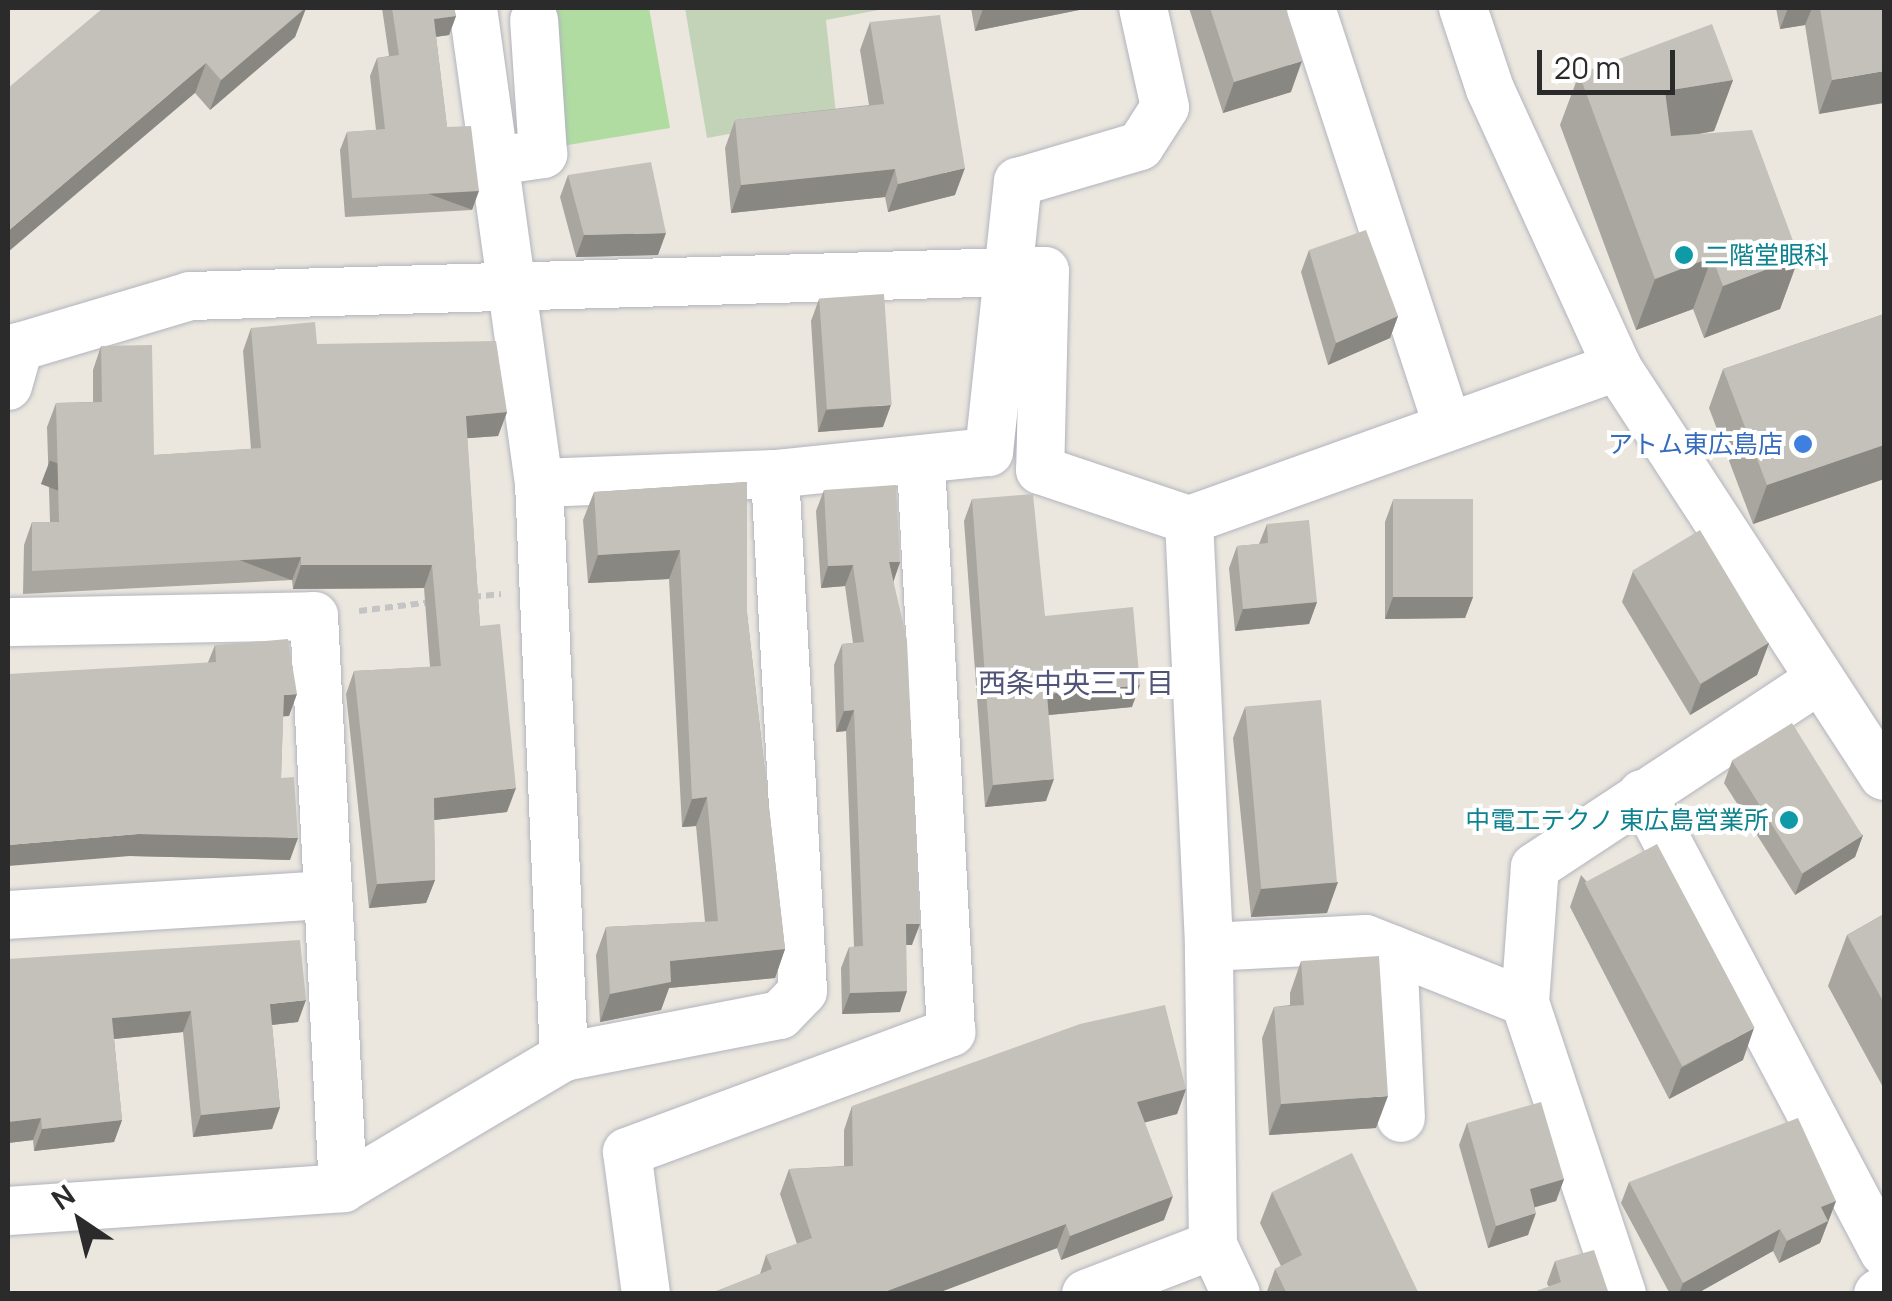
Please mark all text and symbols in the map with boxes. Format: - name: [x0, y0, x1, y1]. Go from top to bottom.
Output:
- scale bar: [1542, 30, 1680, 92]
- text: 20 m: [1554, 47, 1621, 88]
- place label: 二階堂眼科: [1704, 240, 1829, 270]
- marker: 二階堂眼科: [1673, 244, 1695, 266]
- place label: アトム東広島店: [1608, 429, 1783, 459]
- marker: アトム東広島店: [1792, 433, 1814, 455]
- district label: 西条中央三丁目: [978, 665, 1174, 699]
- place label: 中電工テクノ 東広島営業所: [1464, 805, 1769, 835]
- marker: 中電工テクノ 東広島営業所: [1778, 809, 1800, 831]
- north arrow: [30, 1171, 130, 1271]
- text: N: [44, 1175, 82, 1218]

